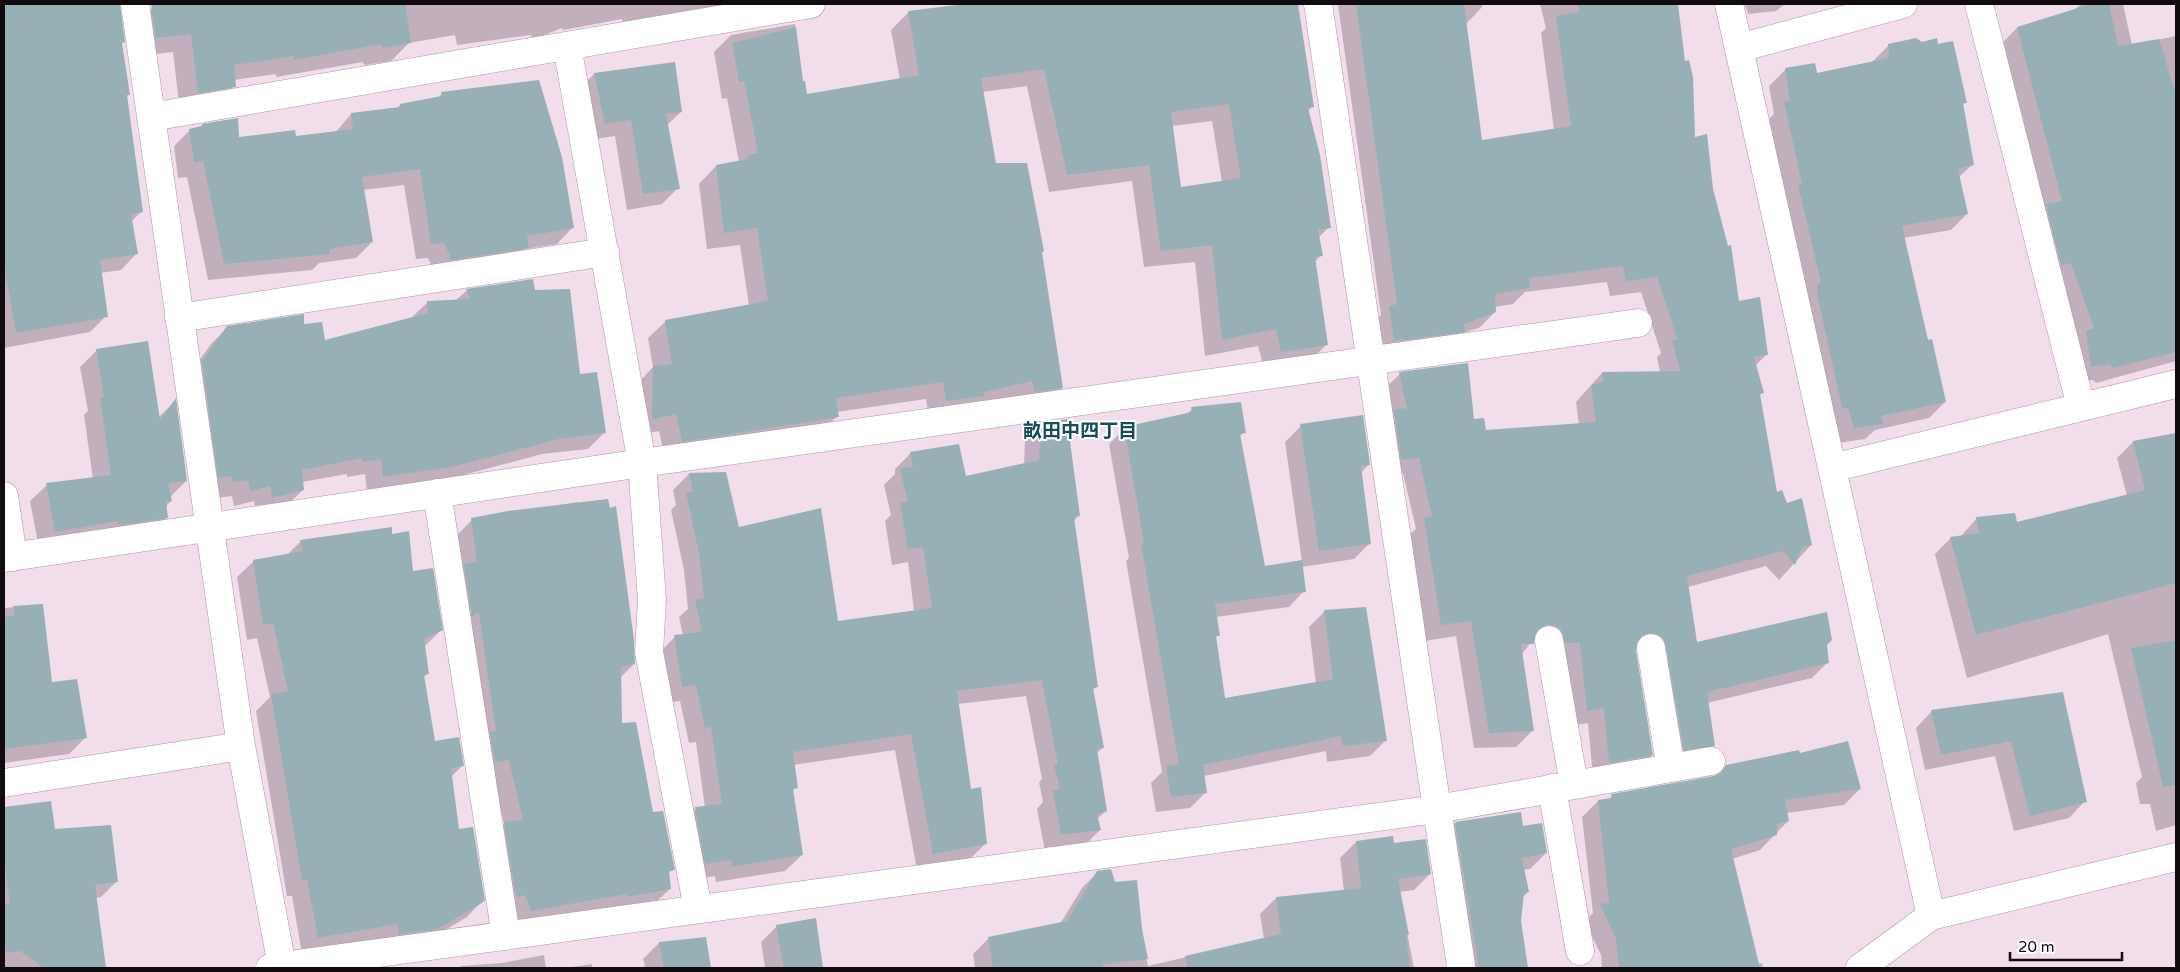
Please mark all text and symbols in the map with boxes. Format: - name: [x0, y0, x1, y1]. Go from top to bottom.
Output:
- district label: 畝田中四丁目: [1023, 420, 1137, 442]
- scale bar: [2010, 930, 2122, 962]
- text: 20 m: [2018, 938, 2055, 956]

